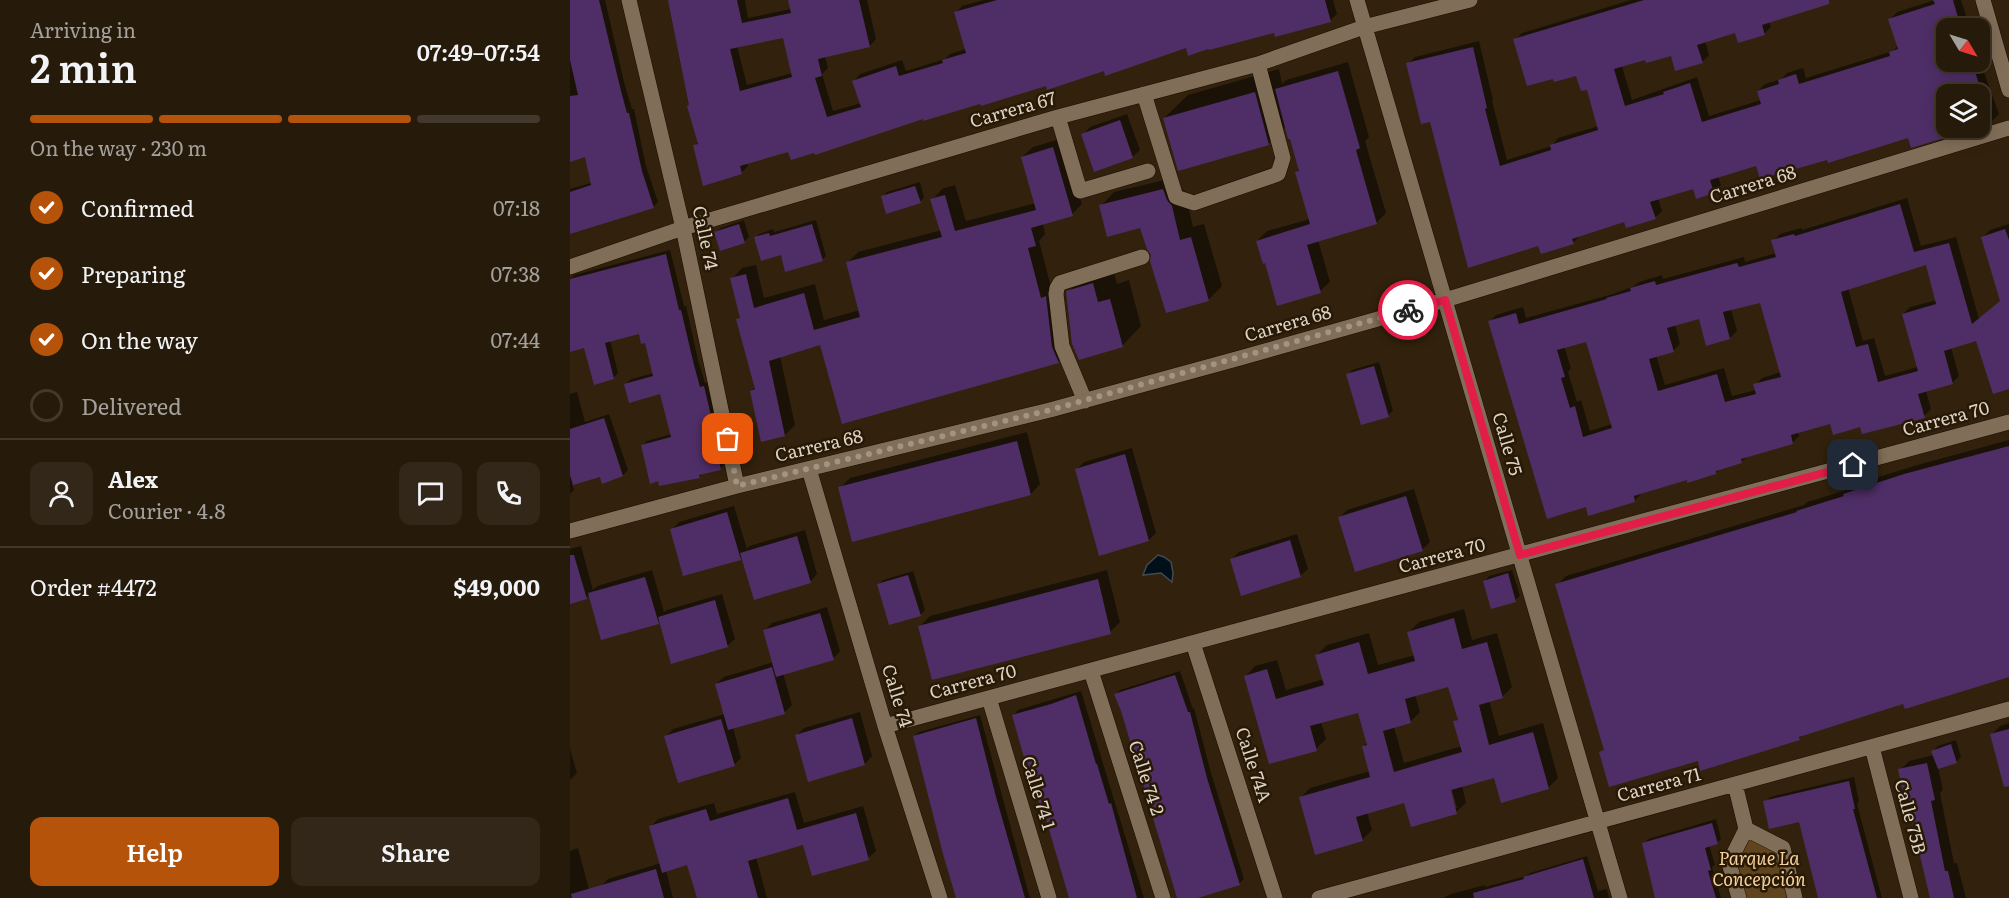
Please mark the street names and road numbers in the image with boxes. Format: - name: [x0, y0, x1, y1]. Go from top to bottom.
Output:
- street label: Carrera 67: [966, 83, 1059, 134]
- street label: Carrera 68: [1706, 158, 1799, 210]
- street label: Calle 74: [687, 203, 726, 272]
- street label: Carrera 68: [1241, 297, 1334, 348]
- street label: Carrera 70: [1899, 393, 1992, 442]
- street label: Calle 75: [1487, 409, 1530, 478]
- street label: Carrera 68: [772, 421, 865, 468]
- street label: Carrera 70: [1395, 530, 1488, 579]
- street label: Carrera 70: [926, 656, 1019, 705]
- street label: Calle 74: [876, 661, 921, 731]
- street label: Calle 74A: [1230, 723, 1279, 806]
- street label: Calle 74 2: [1123, 737, 1172, 819]
- street label: Calle 74 1: [1015, 752, 1063, 833]
- street label: Carrera 71: [1613, 759, 1704, 808]
- street label: Calle 75B: [1888, 776, 1934, 857]

